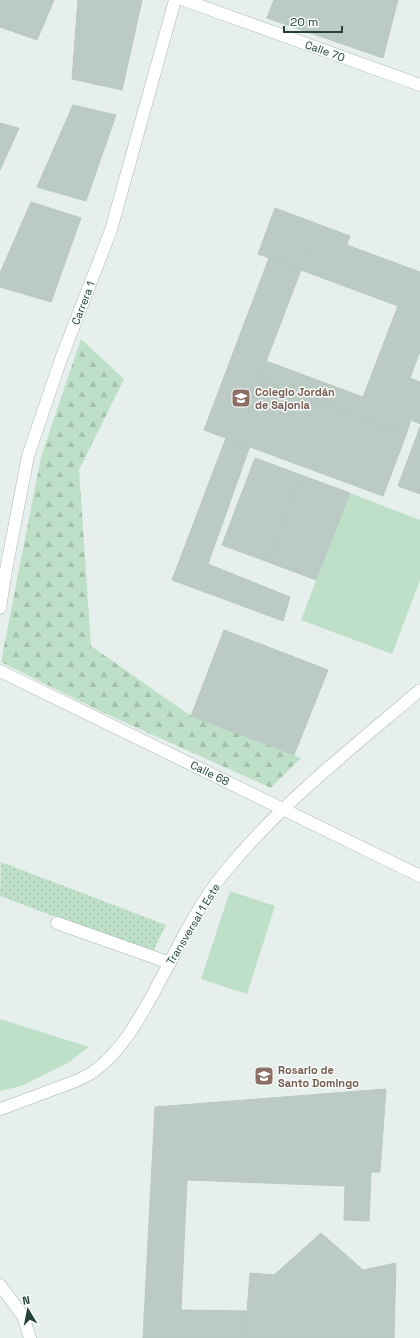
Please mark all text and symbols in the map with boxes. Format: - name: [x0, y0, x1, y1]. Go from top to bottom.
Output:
- scale bar: [284, 8, 342, 34]
- text: 20 m: [290, 14, 318, 30]
- street label: Calle 70: [303, 37, 347, 65]
- street label: Carrera 1: [68, 279, 98, 327]
- place label: Colegio Jordán de Sajonia: [255, 385, 335, 412]
- school or university icon: Colegio Jordán de Sajonia: [230, 387, 252, 409]
- street label: Calle 68: [188, 758, 232, 788]
- street label: Transversal 1 Este: [163, 881, 223, 967]
- place label: Rosario de Santo Domingo: [278, 1063, 359, 1090]
- school or university icon: Rosario de Santo Domingo: [253, 1065, 275, 1087]
- north arrow: [8, 1290, 48, 1330]
- text: N: [21, 1293, 31, 1308]

